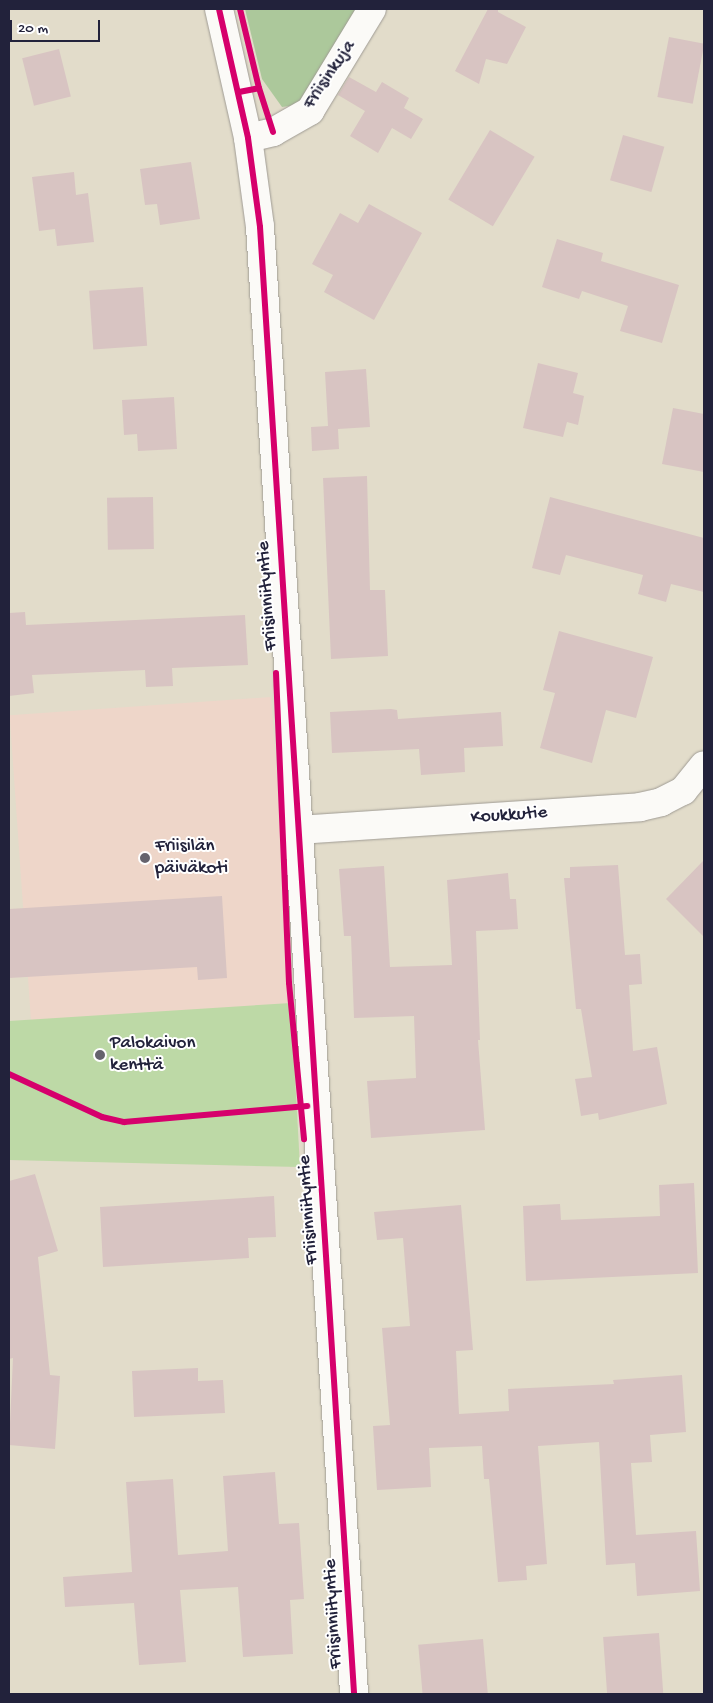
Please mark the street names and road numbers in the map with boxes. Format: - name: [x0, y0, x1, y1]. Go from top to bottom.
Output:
- street label: Friisinkuja: [299, 36, 361, 114]
- street label: Friisinniityntie: [253, 540, 283, 652]
- street label: Koukkutie: [470, 802, 548, 830]
- street label: Friisinniityntie: [294, 1154, 324, 1266]
- street label: Friisinniityntie: [320, 1559, 348, 1669]

